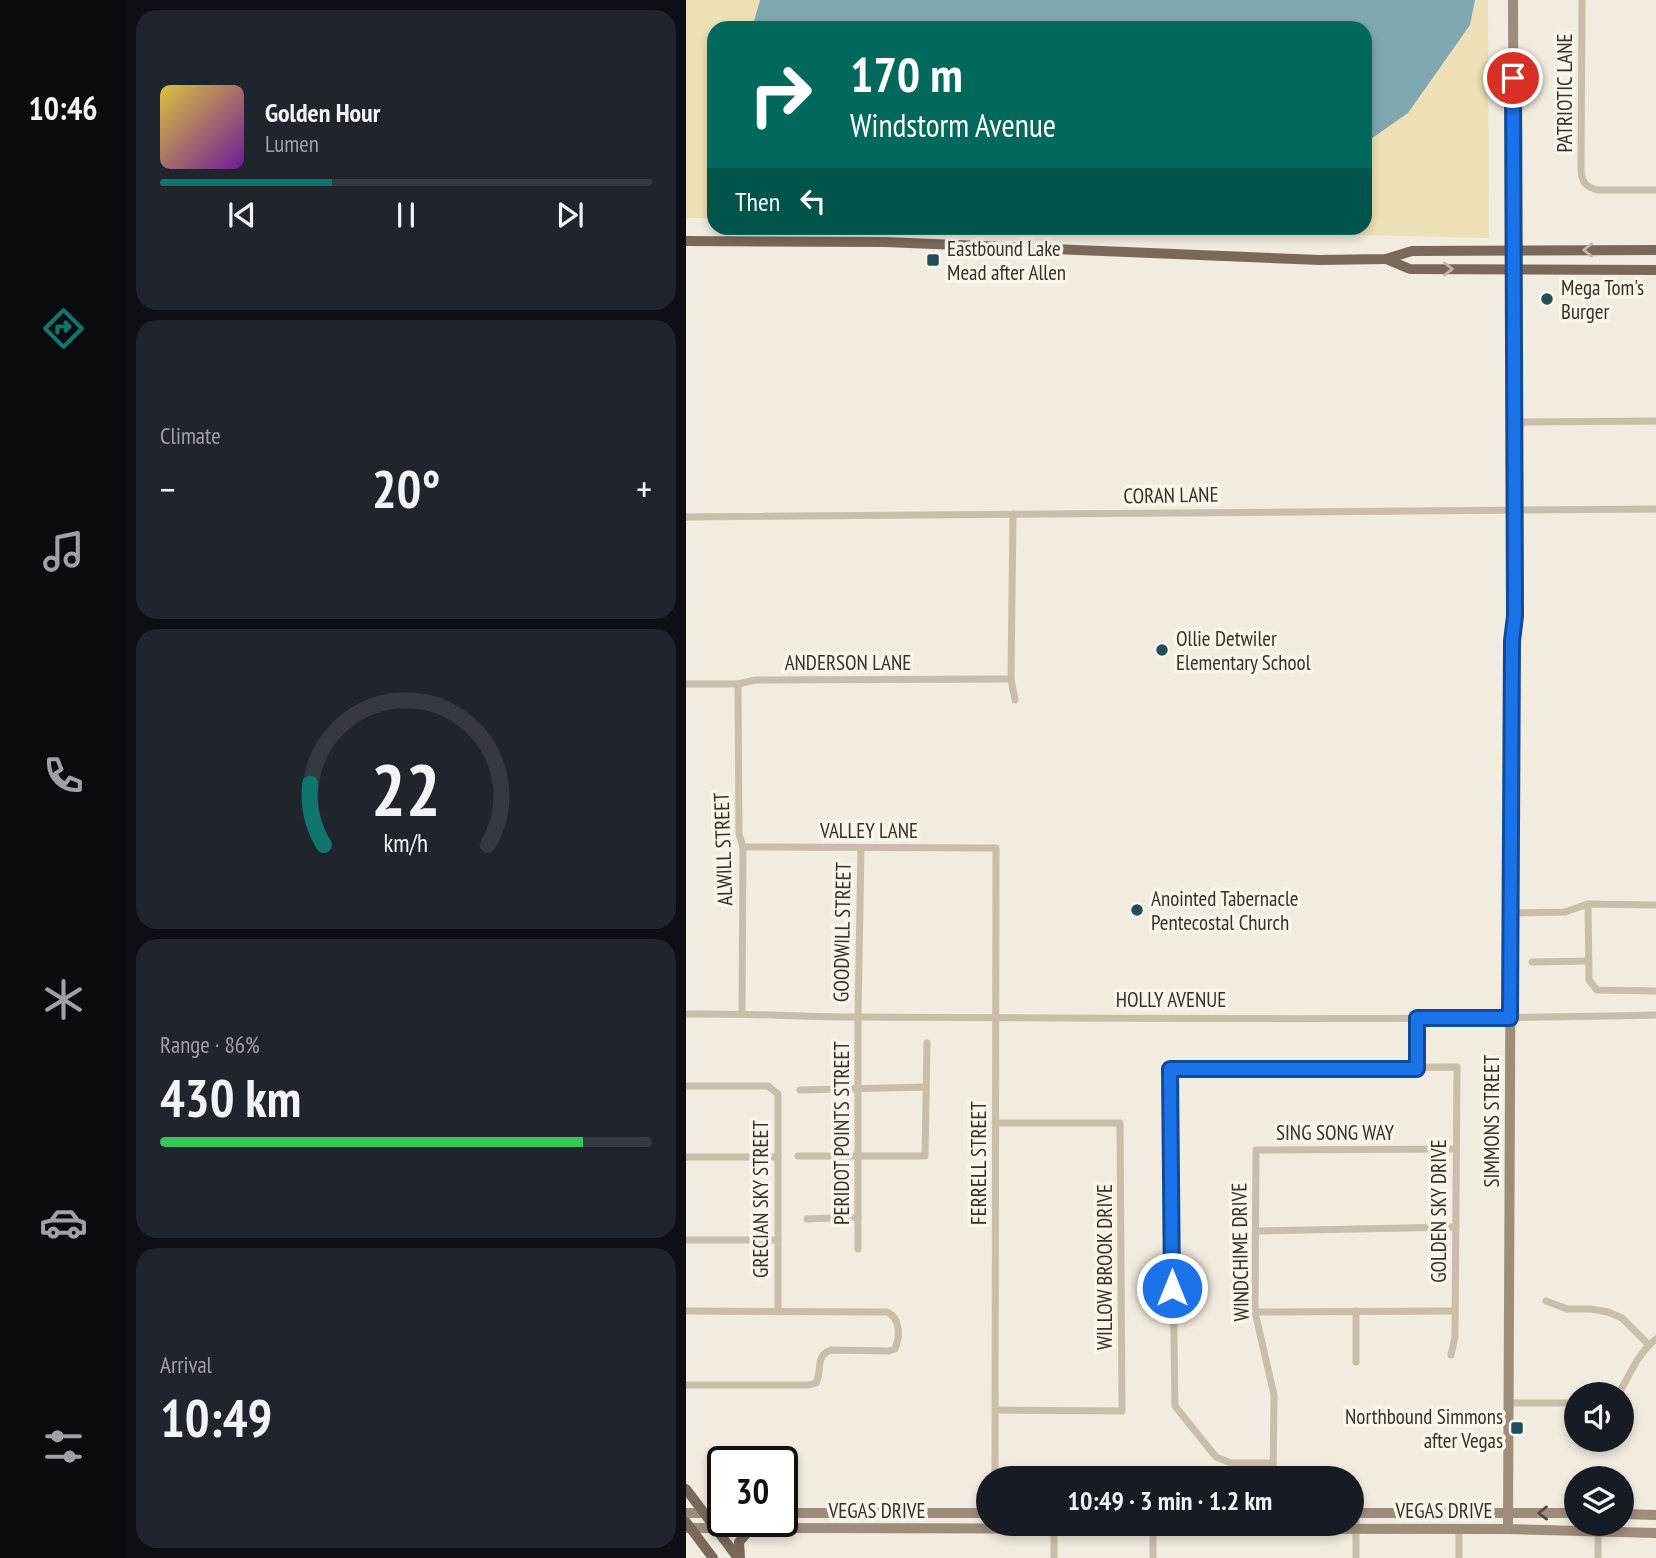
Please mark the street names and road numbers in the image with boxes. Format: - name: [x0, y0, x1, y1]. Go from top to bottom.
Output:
- street label: PATRIOTIC LANE: [1551, 33, 1578, 153]
- street label: CORAN LANE: [1123, 481, 1219, 509]
- street label: ANDERSON LANE: [785, 649, 911, 676]
- street label: ALWILL STREET: [708, 791, 738, 906]
- street label: VALLEY LANE: [819, 817, 918, 844]
- street label: GOODWILL STREET: [827, 861, 857, 1002]
- street label: HOLLY AVENUE: [1116, 986, 1226, 1013]
- street label: PERIDOT POINTS STREET: [828, 1040, 855, 1225]
- street label: SIMMONS STREET: [1478, 1054, 1505, 1187]
- street label: FERRELL STREET: [965, 1100, 992, 1225]
- street label: GRECIAN SKY STREET: [747, 1119, 774, 1278]
- street label: SING SONG WAY: [1276, 1119, 1394, 1146]
- street label: GOLDEN SKY DRIVE: [1425, 1139, 1452, 1283]
- street label: WINDCHIME DRIVE: [1225, 1182, 1255, 1322]
- street label: WILLOW BROOK DRIVE: [1091, 1184, 1118, 1350]
- street label: VEGAS DRIVE: [827, 1497, 926, 1524]
- street label: VEGAS DRIVE: [1394, 1497, 1493, 1524]

